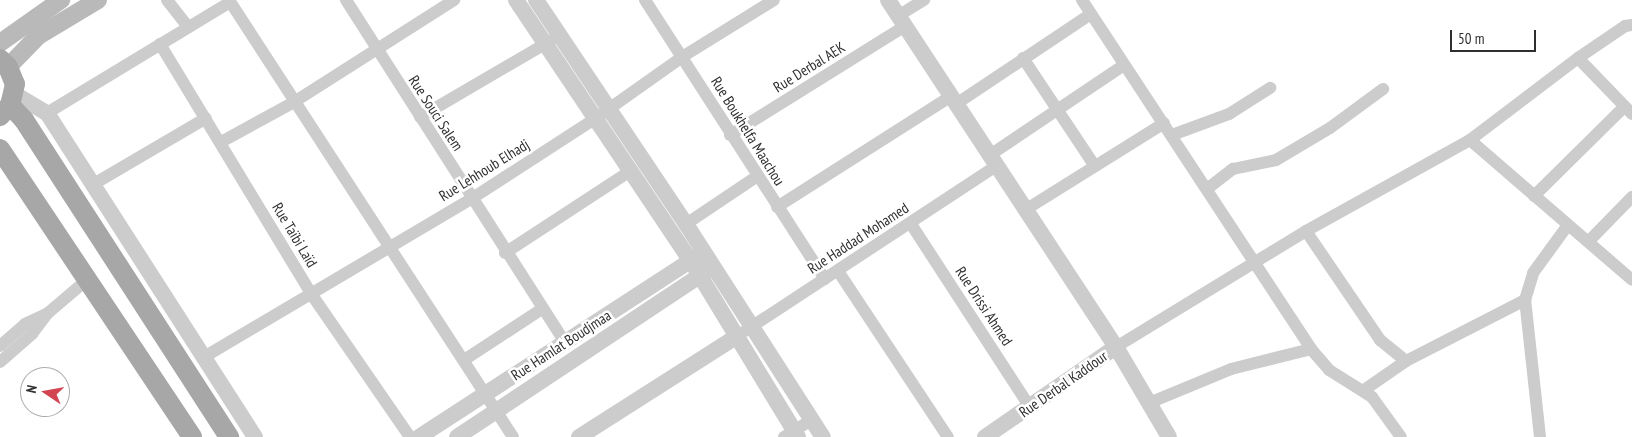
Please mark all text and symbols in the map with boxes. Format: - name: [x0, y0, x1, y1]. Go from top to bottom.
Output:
- scale bar: [1452, 20, 1538, 52]
- text: 50 m: [1458, 29, 1484, 48]
- street label: Rue Derbal AEK: [770, 38, 848, 96]
- street label: Rue Souci Salem: [405, 72, 467, 154]
- street label: Rue Boukhelfa Maachou: [707, 73, 789, 189]
- street label: Rue Lehhoub Elhadj: [436, 135, 532, 205]
- street label: Rue Taïbi Laïd: [269, 199, 321, 271]
- street label: Rue Haddad Mohamed: [804, 199, 912, 277]
- street label: Rue Drissi Ahmed: [952, 263, 1016, 349]
- street label: Rue Hamlat Boudjmaa: [508, 306, 614, 384]
- street label: Rue Derbal Kaddour: [1015, 347, 1111, 421]
- north arrow: [20, 367, 70, 417]
- text: N: [22, 384, 41, 395]

